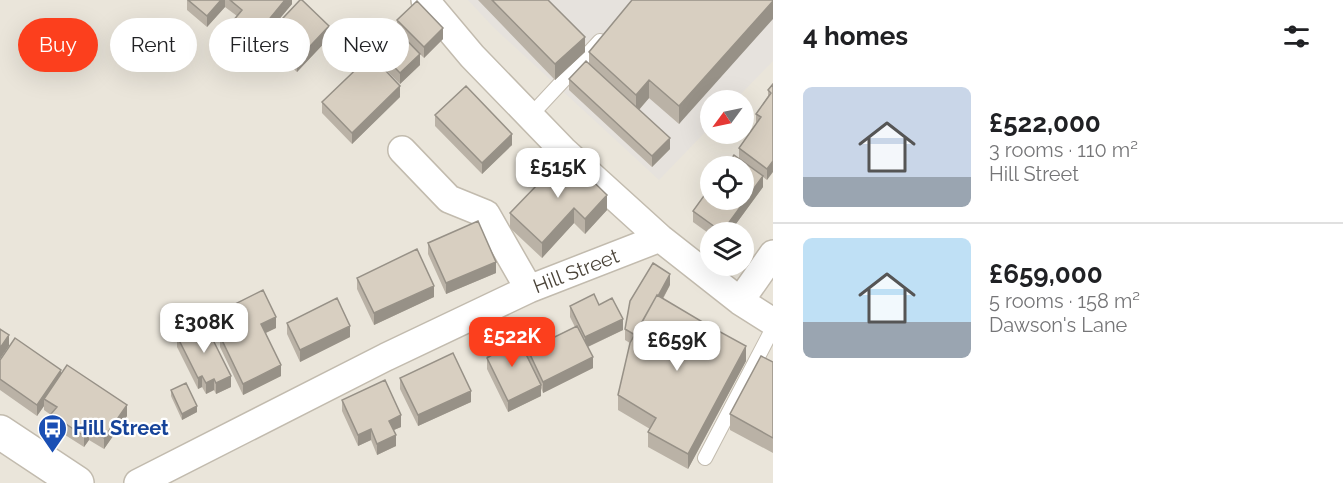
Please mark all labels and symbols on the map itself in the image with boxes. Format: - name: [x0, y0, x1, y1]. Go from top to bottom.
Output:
- north arrow: [700, 90, 754, 144]
- pin: £515K: [516, 148, 600, 199]
- street label: Hill Street: [530, 244, 623, 298]
- pin: £308K: [162, 303, 246, 354]
- pin: £522K: [470, 317, 554, 368]
- pin: £659K: [635, 321, 719, 372]
- bus stop icon: Hill Street: [36, 412, 68, 454]
- place label: Hill Street: [73, 416, 169, 440]

